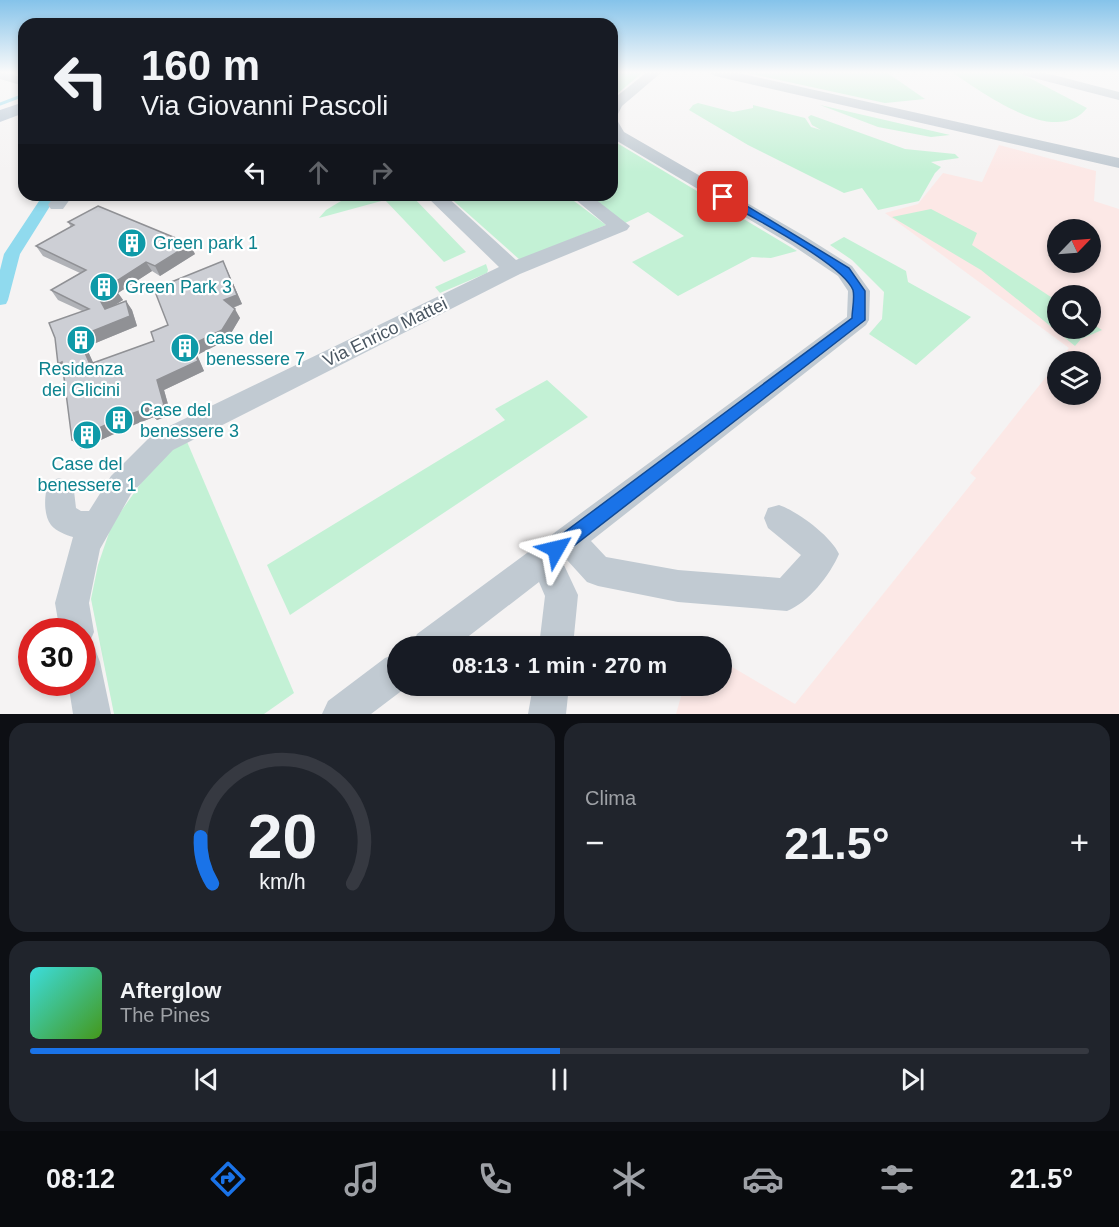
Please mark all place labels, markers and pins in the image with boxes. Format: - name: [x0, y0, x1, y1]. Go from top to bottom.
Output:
- pin: [697, 171, 748, 222]
- building icon: Green park 1: [116, 227, 148, 259]
- place label: Green park 1: [153, 233, 258, 253]
- building icon: Green Park 3: [88, 271, 120, 303]
- place label: Green Park 3: [125, 277, 232, 297]
- building icon: Residenza dei Glicini: [65, 324, 97, 356]
- place label: case del benessere 7: [206, 328, 305, 369]
- building icon: case del benessere 7: [169, 332, 201, 364]
- place label: Residenza dei Glicini: [38, 359, 125, 400]
- place label: Case del benessere 3: [140, 400, 239, 441]
- building icon: Case del benessere 3: [103, 404, 135, 436]
- building icon: Case del benessere 1: [71, 419, 103, 451]
- place label: Case del benessere 1: [37, 454, 137, 495]

